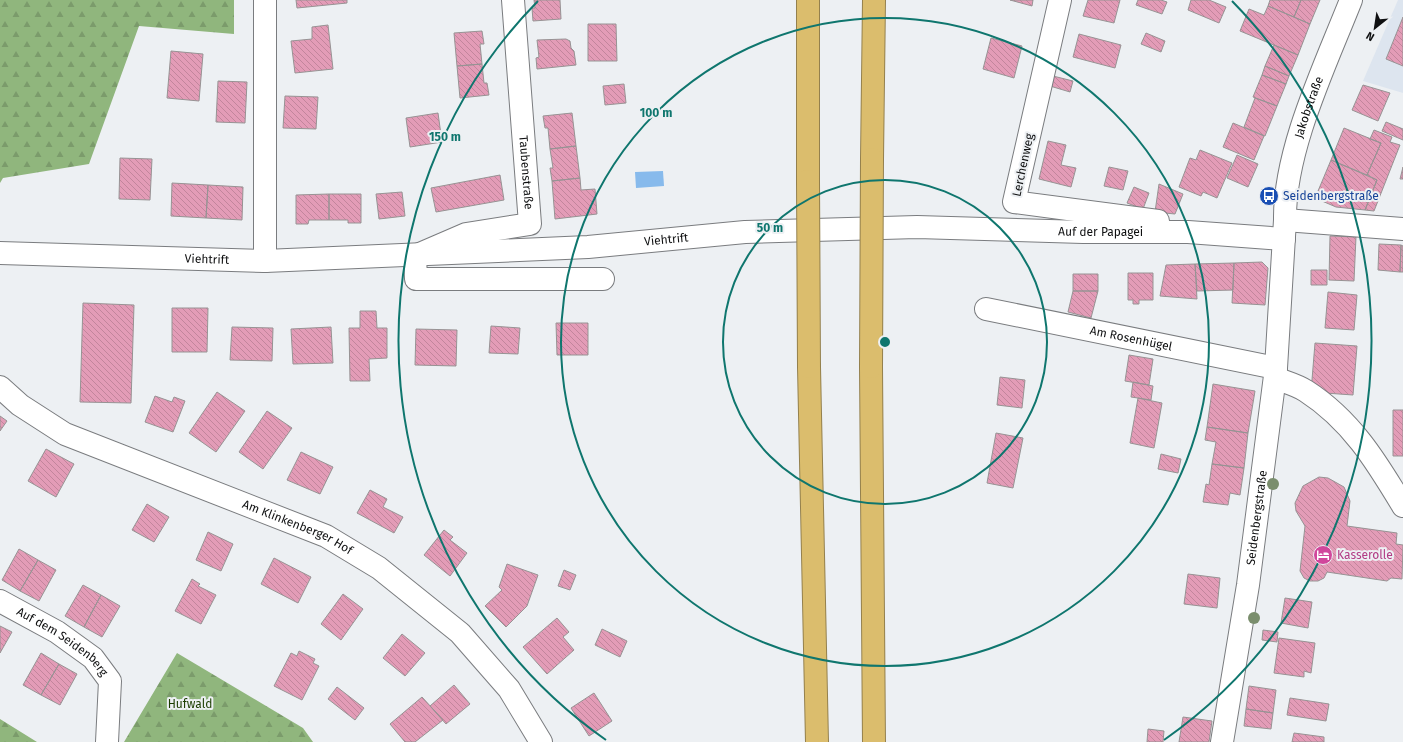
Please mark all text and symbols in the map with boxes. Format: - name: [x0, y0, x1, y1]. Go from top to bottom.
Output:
- north arrow: [1355, 8, 1395, 48]
- text: N: [1364, 29, 1377, 44]
- street label: Jakobstraße: [1292, 74, 1326, 140]
- text: 100 m: [640, 106, 672, 120]
- text: 150 m: [429, 130, 461, 144]
- street label: Lerchenweg: [1009, 131, 1037, 198]
- street label: Taubenstraße: [516, 135, 536, 210]
- bus stop icon: Seidenbergstraße: [1258, 185, 1280, 207]
- place label: Seidenbergstraße: [1283, 189, 1379, 203]
- text: 50 m: [757, 221, 783, 235]
- street label: Auf der Papagei: [1058, 224, 1143, 239]
- street label: Viehtrift: [643, 230, 690, 249]
- street label: Viehtrift: [184, 252, 230, 267]
- street label: Am Rosenhügel: [1089, 323, 1174, 354]
- centre of rings: [878, 335, 892, 349]
- street label: Seidenbergstraße: [1244, 469, 1270, 566]
- street label: Am Klinkenberger Hof: [240, 497, 356, 558]
- hotel icon: Kasserolle: [1312, 544, 1334, 566]
- place label: Kasserolle: [1337, 548, 1393, 562]
- street label: Auf dem Seidenberg: [14, 604, 111, 679]
- park label: Hufwald: [168, 697, 212, 711]

